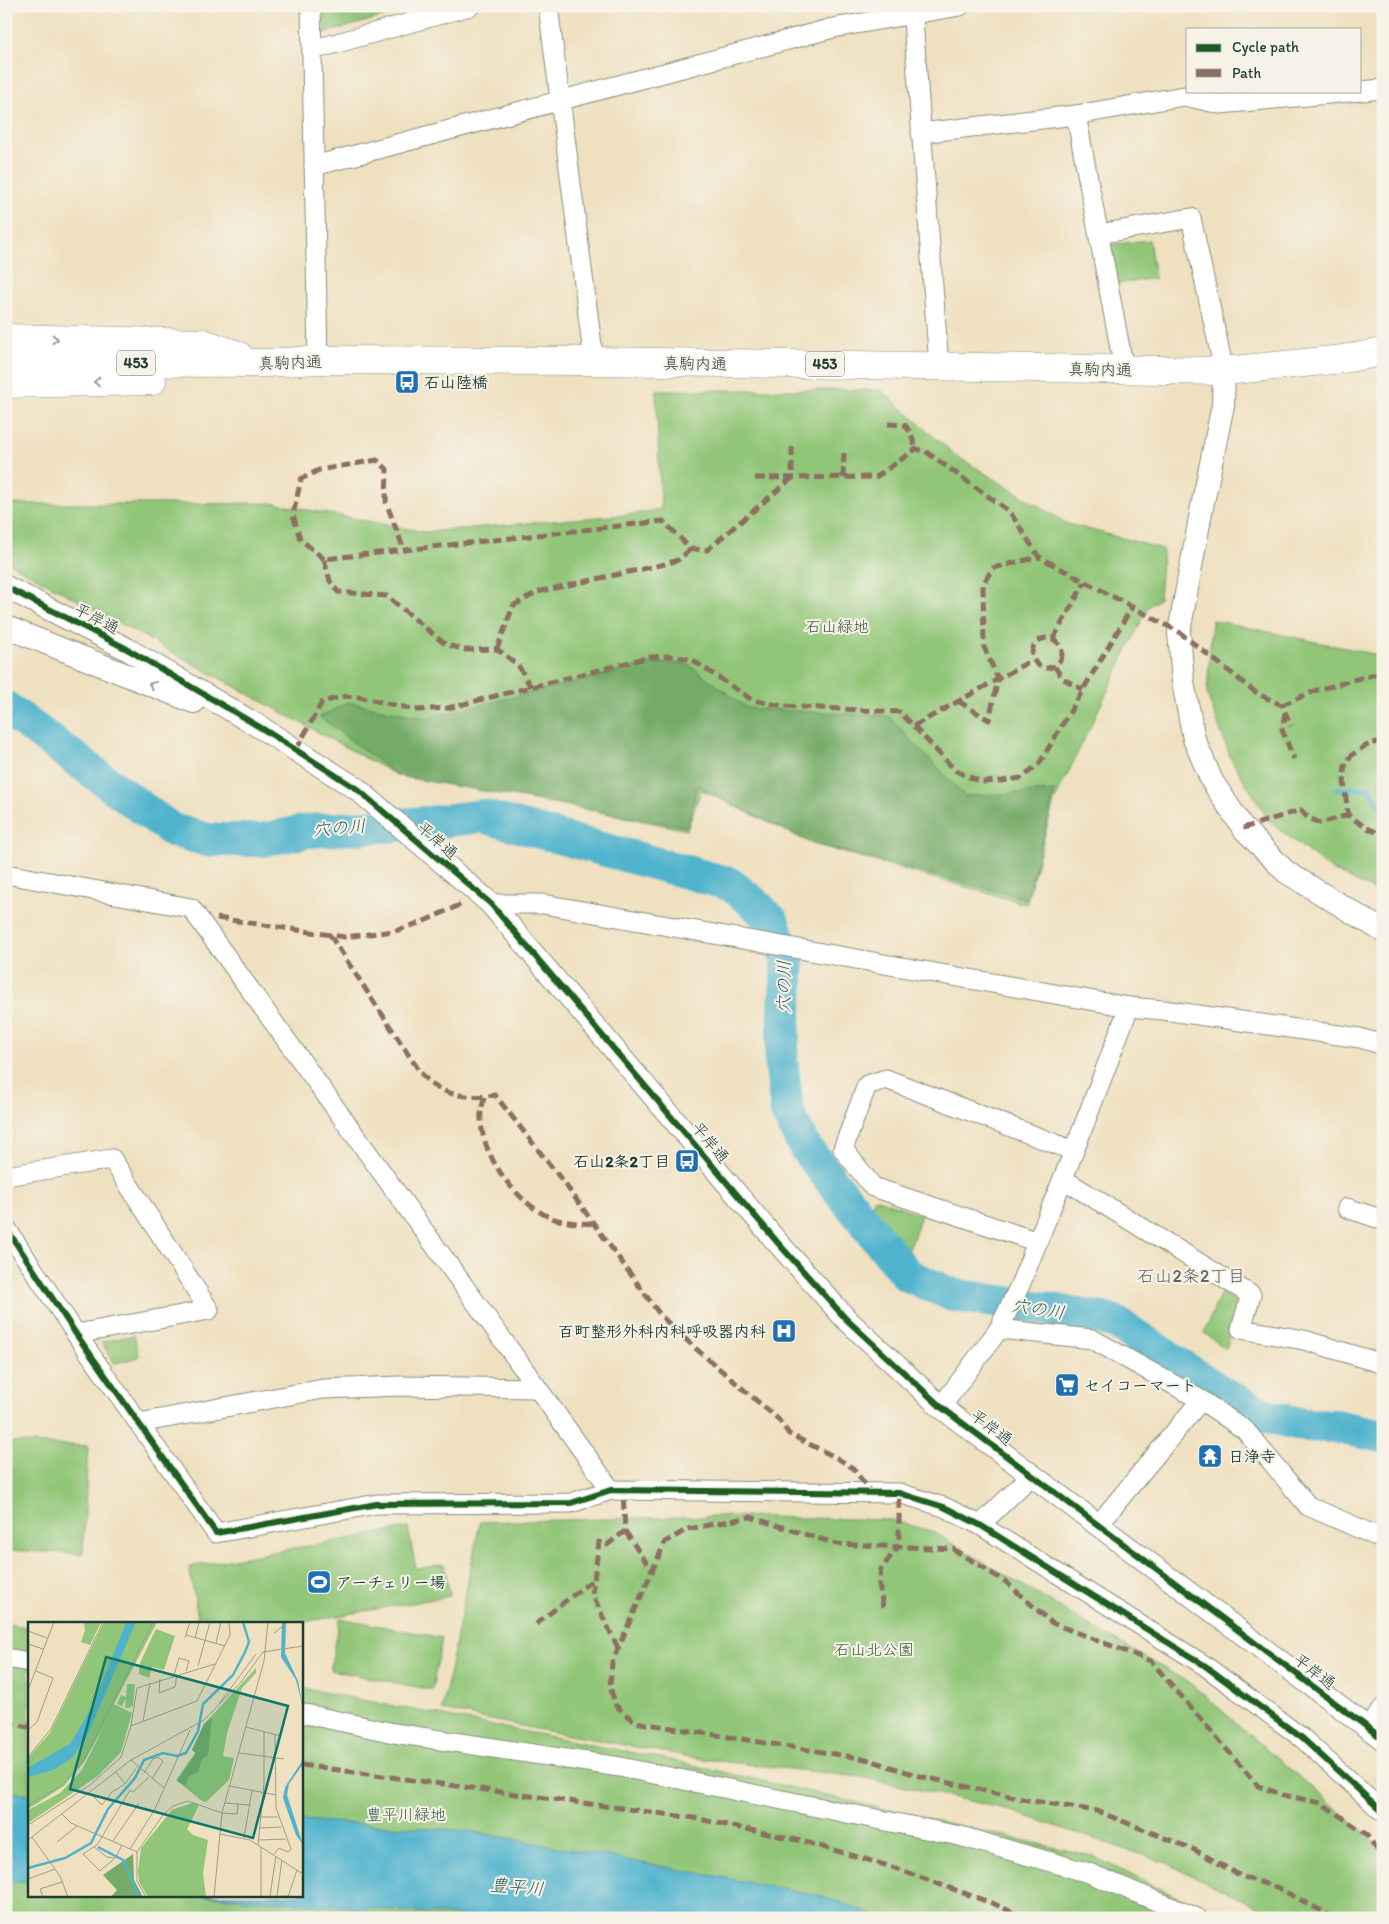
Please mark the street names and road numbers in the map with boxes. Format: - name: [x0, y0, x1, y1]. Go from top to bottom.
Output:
- road number: 453: [117, 350, 155, 376]
- street label: 真駒内通: [258, 352, 322, 373]
- road number: 453: [806, 352, 844, 376]
- street label: 真駒内通: [663, 353, 727, 374]
- street label: 真駒内通: [1068, 359, 1132, 380]
- street label: 平岸通: [71, 599, 122, 638]
- street label: 平岸通: [413, 817, 462, 863]
- street label: 平岸通: [688, 1118, 733, 1167]
- street label: 平岸通: [967, 1405, 1017, 1449]
- street label: 平岸通: [1290, 1649, 1340, 1693]

